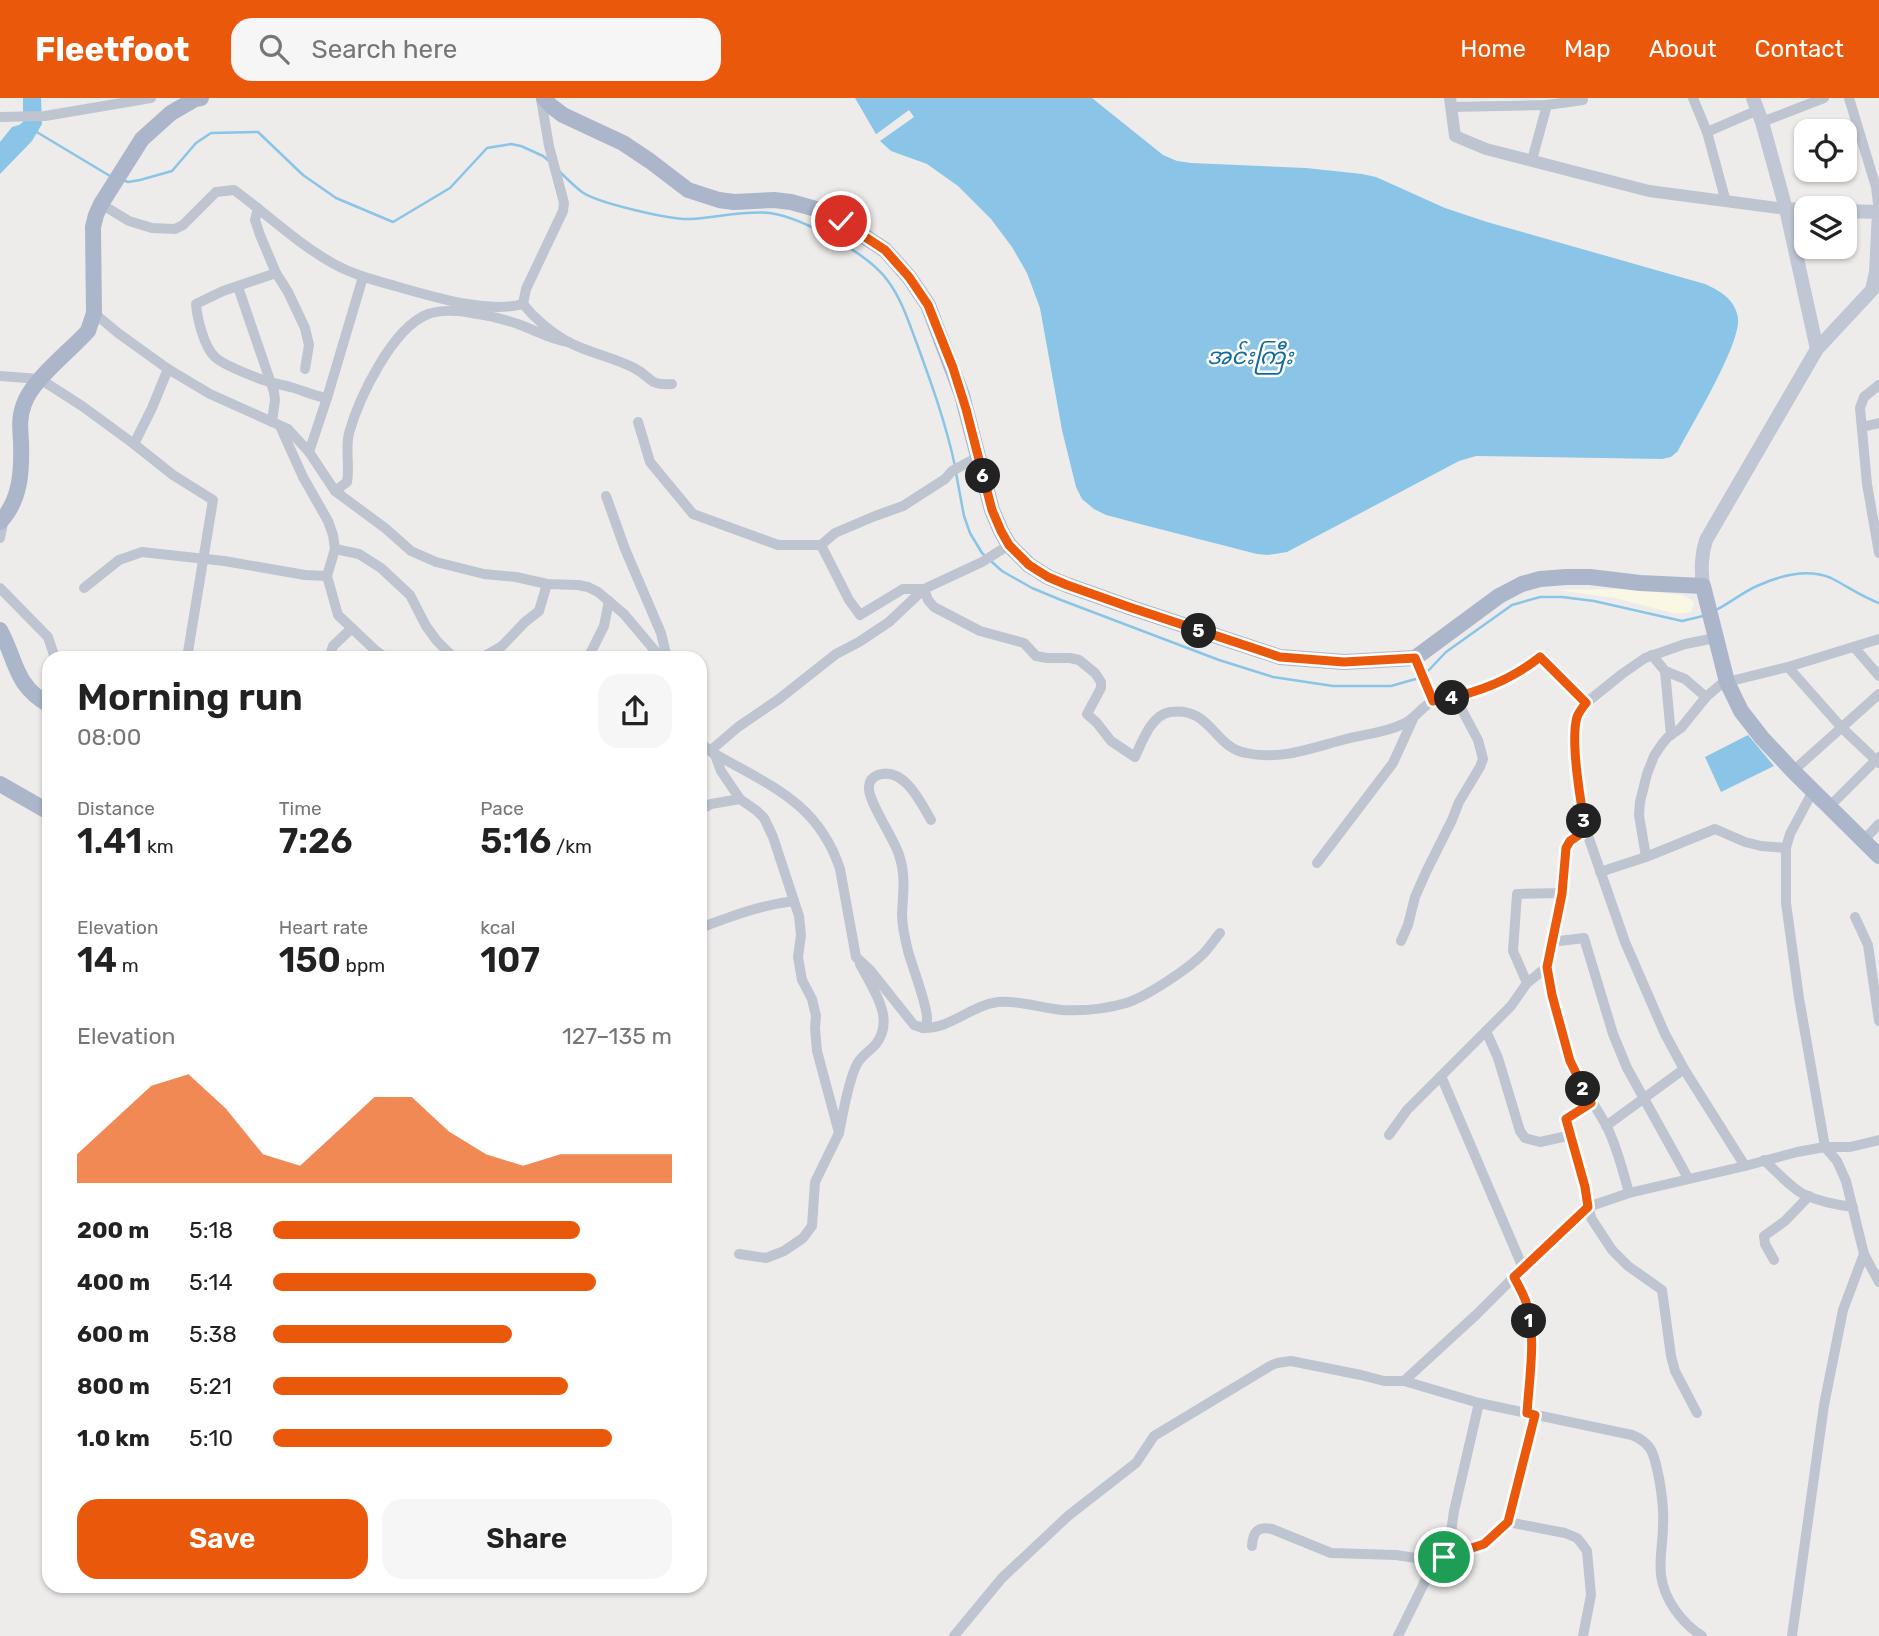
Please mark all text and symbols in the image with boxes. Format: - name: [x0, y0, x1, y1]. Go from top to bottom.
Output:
- search box: [231, 18, 721, 81]
- text: Fleetfoot: [35, 30, 189, 69]
- icon: search: [255, 30, 293, 68]
- text: Search here: [311, 34, 457, 65]
- text: Home: [1460, 35, 1526, 63]
- text: Map: [1564, 35, 1611, 63]
- text: About: [1649, 35, 1717, 63]
- text: Contact: [1755, 35, 1844, 63]
- map controls: [1794, 119, 1857, 259]
- button: locate: [1794, 119, 1857, 182]
- pin: [811, 191, 871, 251]
- button: layers: [1794, 196, 1857, 259]
- icon: check: [822, 202, 860, 240]
- water label: အင်းကြီး: [1207, 340, 1295, 375]
- pin: 6: [965, 458, 1000, 494]
- text: 6: [976, 464, 989, 487]
- pin: 5: [1182, 614, 1216, 648]
- text: 5: [1192, 619, 1205, 642]
- text: Morning run: [77, 674, 303, 720]
- button: share: [598, 674, 672, 748]
- pin: 4: [1434, 680, 1470, 716]
- text: 4: [1445, 686, 1458, 709]
- text: 08:00: [77, 723, 141, 751]
- text: Distance: [77, 797, 155, 820]
- text: Time: [279, 797, 322, 820]
- text: Pace: [480, 797, 524, 820]
- pin: 3: [1566, 804, 1602, 838]
- text: 3: [1577, 809, 1590, 832]
- text: 1.41: [77, 820, 142, 862]
- text: 7:26: [279, 820, 353, 862]
- text: 5:16: [480, 820, 551, 862]
- text: km: [142, 835, 174, 858]
- text: /km: [551, 835, 592, 858]
- text: Elevation: [77, 916, 158, 939]
- text: Heart rate: [279, 916, 368, 939]
- text: kcal: [480, 916, 515, 939]
- text: 14: [77, 939, 117, 981]
- text: 150: [279, 939, 341, 981]
- text: 107: [480, 939, 540, 981]
- text: m: [117, 954, 139, 977]
- text: bpm: [341, 954, 385, 977]
- text: Elevation: [77, 1022, 176, 1050]
- text: 127–135 m: [562, 1022, 672, 1050]
- pin: 2: [1566, 1072, 1600, 1107]
- text: 2: [1576, 1077, 1589, 1100]
- text: 200 m: [77, 1216, 149, 1244]
- text: 5:18: [189, 1216, 233, 1244]
- text: 400 m: [77, 1268, 150, 1296]
- text: 5:14: [189, 1268, 233, 1296]
- pin: 1: [1512, 1304, 1546, 1338]
- text: 1: [1524, 1309, 1533, 1332]
- text: 600 m: [77, 1320, 149, 1348]
- text: 5:38: [189, 1320, 237, 1348]
- text: 800 m: [77, 1372, 150, 1400]
- text: 5:21: [189, 1372, 232, 1400]
- text: 1.0 km: [77, 1424, 150, 1452]
- text: 5:10: [189, 1424, 233, 1452]
- button: Save: [77, 1499, 368, 1579]
- button: Share: [382, 1499, 672, 1579]
- pin: [1414, 1527, 1474, 1587]
- icon: arrive: [1425, 1538, 1463, 1576]

